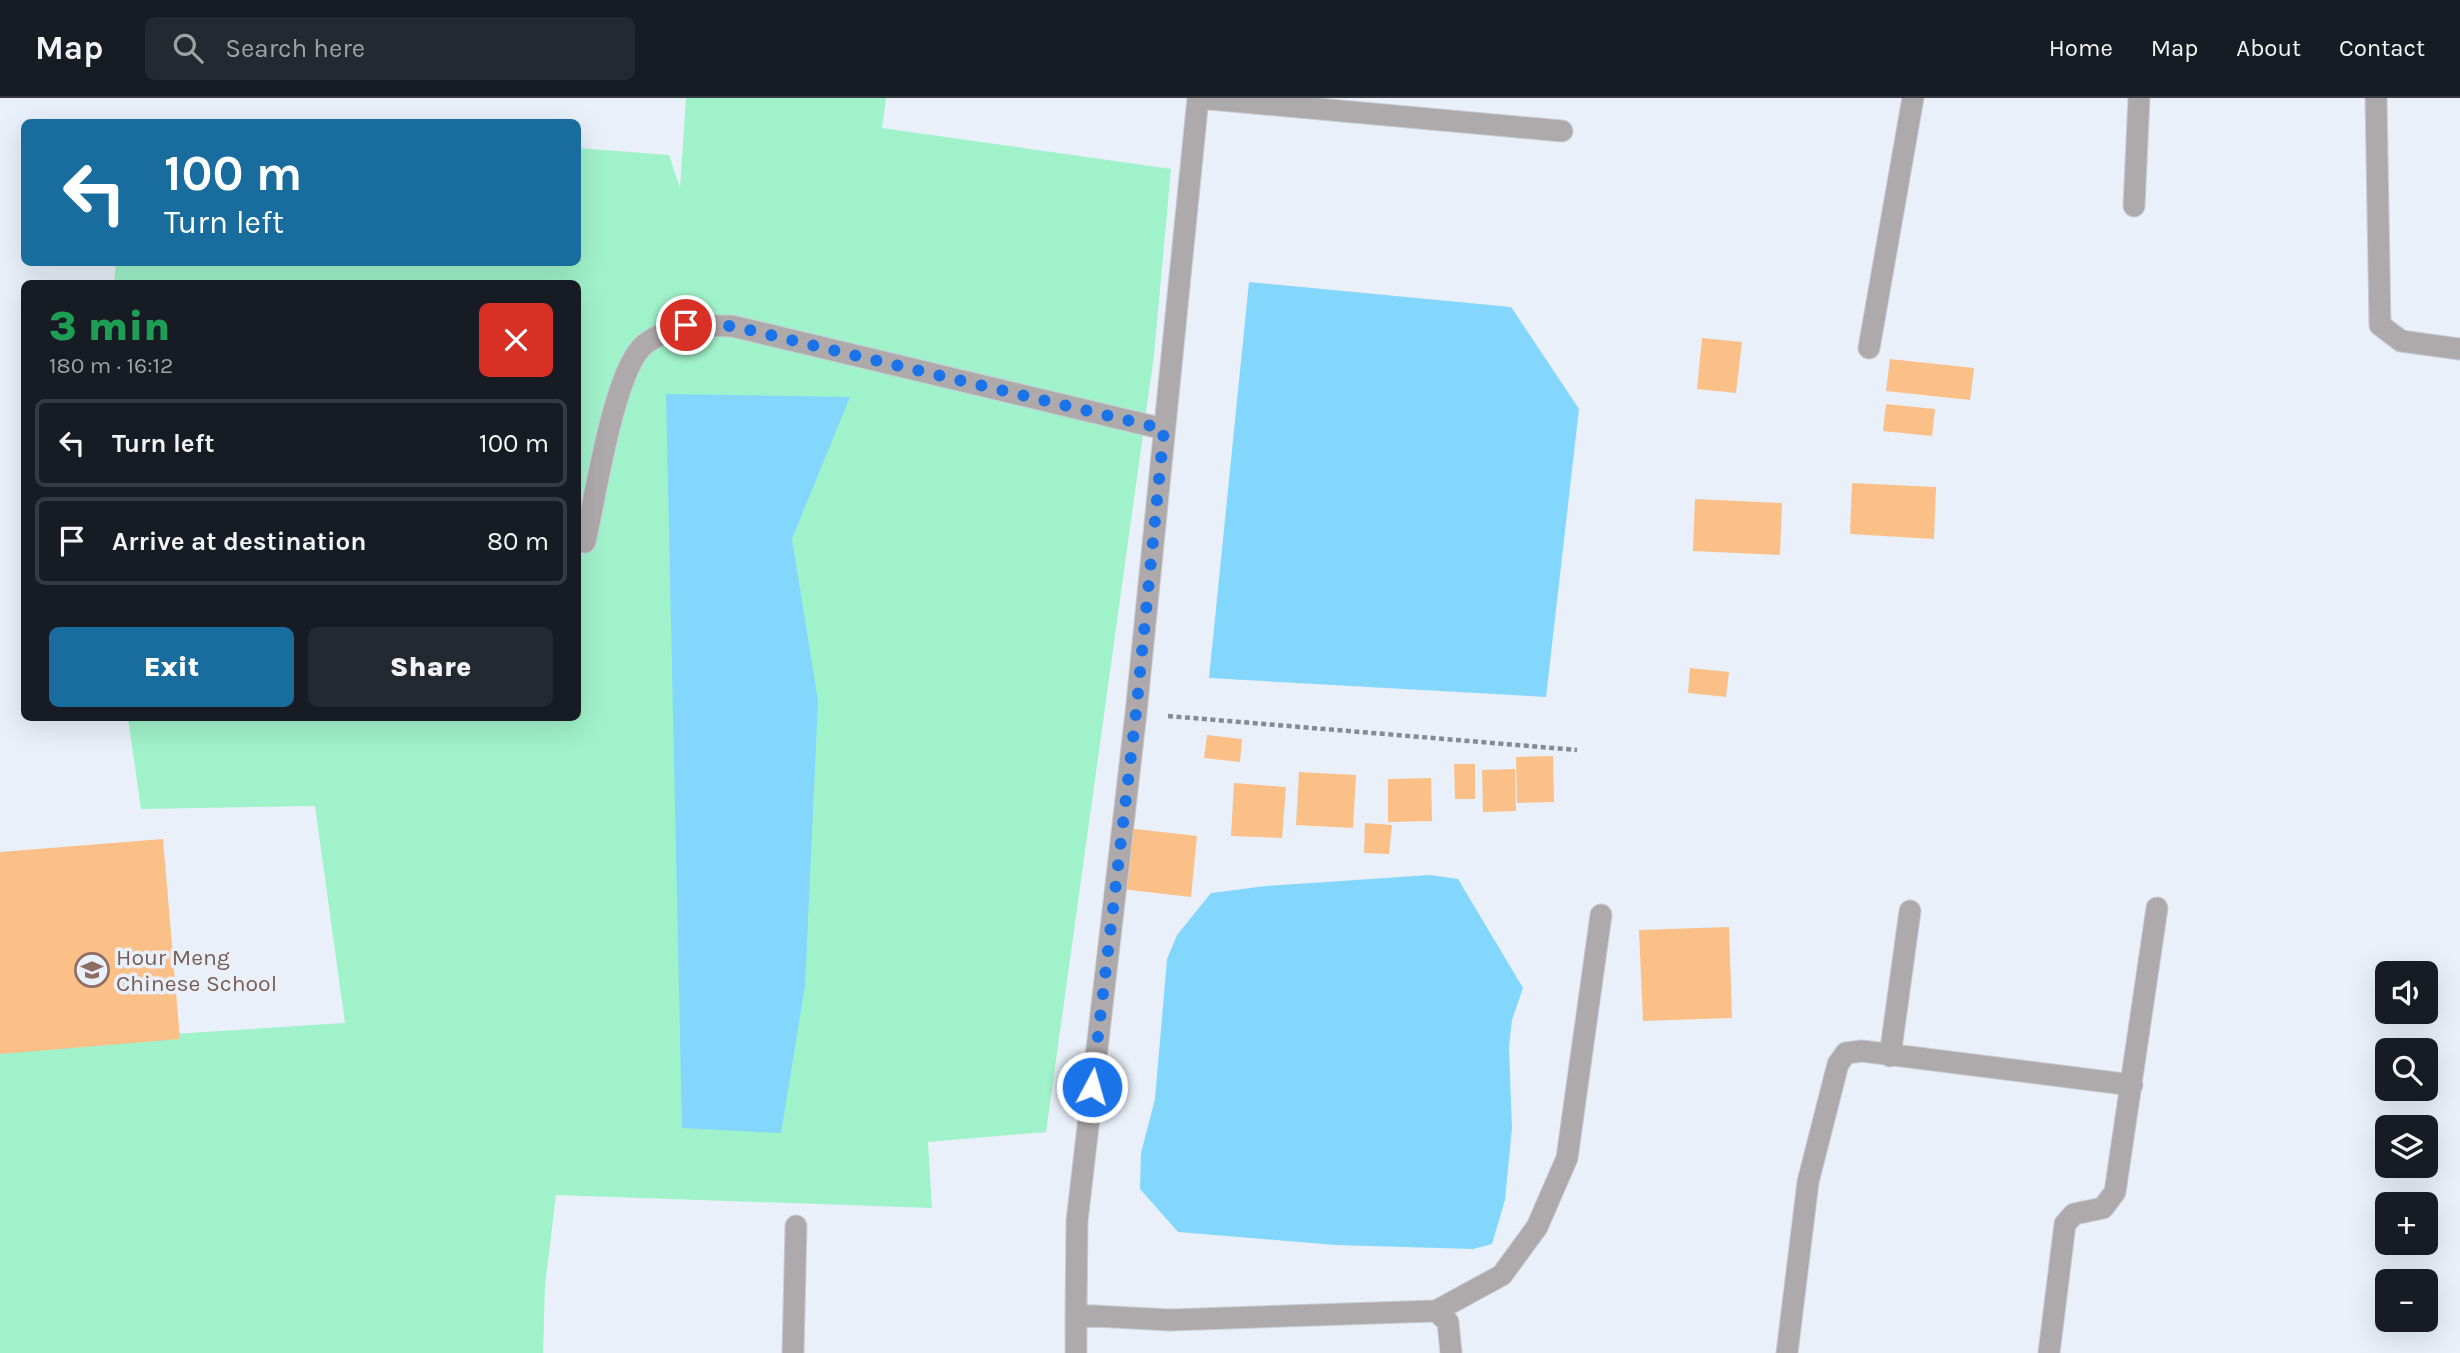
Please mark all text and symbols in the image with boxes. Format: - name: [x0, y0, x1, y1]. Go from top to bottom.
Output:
- search box: [145, 17, 635, 80]
- text: Map: [35, 29, 103, 67]
- icon: search: [169, 29, 207, 67]
- text: Search here: [225, 33, 365, 64]
- text: Home: [2049, 34, 2113, 62]
- text: Map: [2151, 34, 2198, 62]
- text: About: [2236, 34, 2301, 62]
- text: Contact: [2339, 34, 2425, 62]
- text: 100 m: [164, 145, 302, 202]
- icon: left: [49, 147, 140, 238]
- text: Turn left: [164, 204, 284, 241]
- pin: [656, 295, 716, 355]
- text: 3 min: [49, 301, 170, 351]
- button: close: [479, 303, 553, 377]
- icon: arrive: [667, 306, 705, 344]
- text: 180 m · 16:12: [49, 352, 173, 379]
- icon: left: [53, 424, 91, 462]
- text: Turn left: [112, 428, 214, 459]
- text: 100 m: [479, 428, 549, 459]
- icon: arrive: [53, 522, 91, 560]
- text: Arrive at destination: [112, 526, 366, 557]
- text: 80 m: [487, 526, 549, 557]
- button: Exit: [49, 627, 294, 707]
- button: Share: [308, 627, 553, 707]
- place label: Hour Meng Chinese School: [116, 944, 277, 997]
- school or university icon: Hour Meng Chinese School: [73, 951, 111, 989]
- map controls: [2375, 961, 2438, 1332]
- button: sound: [2375, 961, 2438, 1024]
- button: search: [2375, 1038, 2438, 1101]
- position arrow: [1055, 1050, 1129, 1124]
- button: layers: [2375, 1115, 2438, 1178]
- button: +: [2375, 1192, 2438, 1255]
- button: −: [2375, 1269, 2438, 1332]

